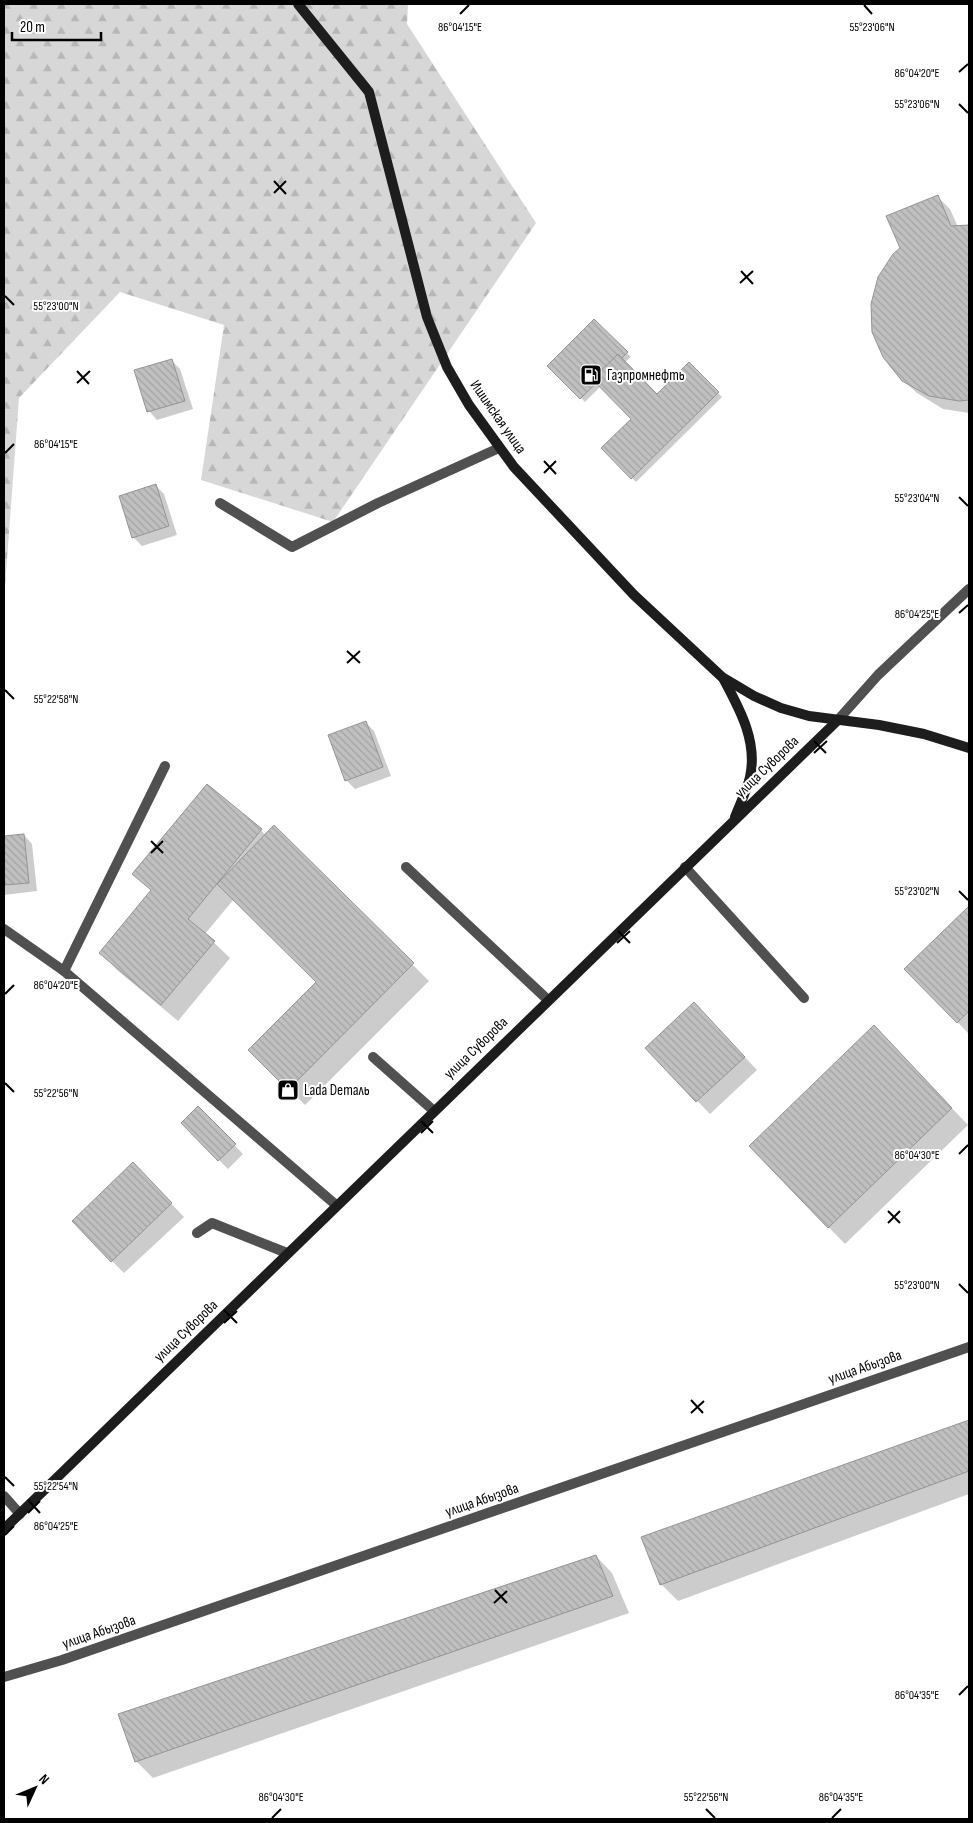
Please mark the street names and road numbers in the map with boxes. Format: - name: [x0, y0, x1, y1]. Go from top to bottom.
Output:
- street label: Ишимская улица: [466, 376, 530, 458]
- street label: улица Суворова: [731, 732, 803, 802]
- street label: улица Суворова: [440, 1013, 512, 1083]
- street label: улица Суворова: [150, 1296, 222, 1366]
- street label: улица Абызова: [826, 1346, 904, 1388]
- street label: улица Абызова: [443, 1479, 521, 1521]
- street label: улица Абызова: [60, 1611, 138, 1653]

